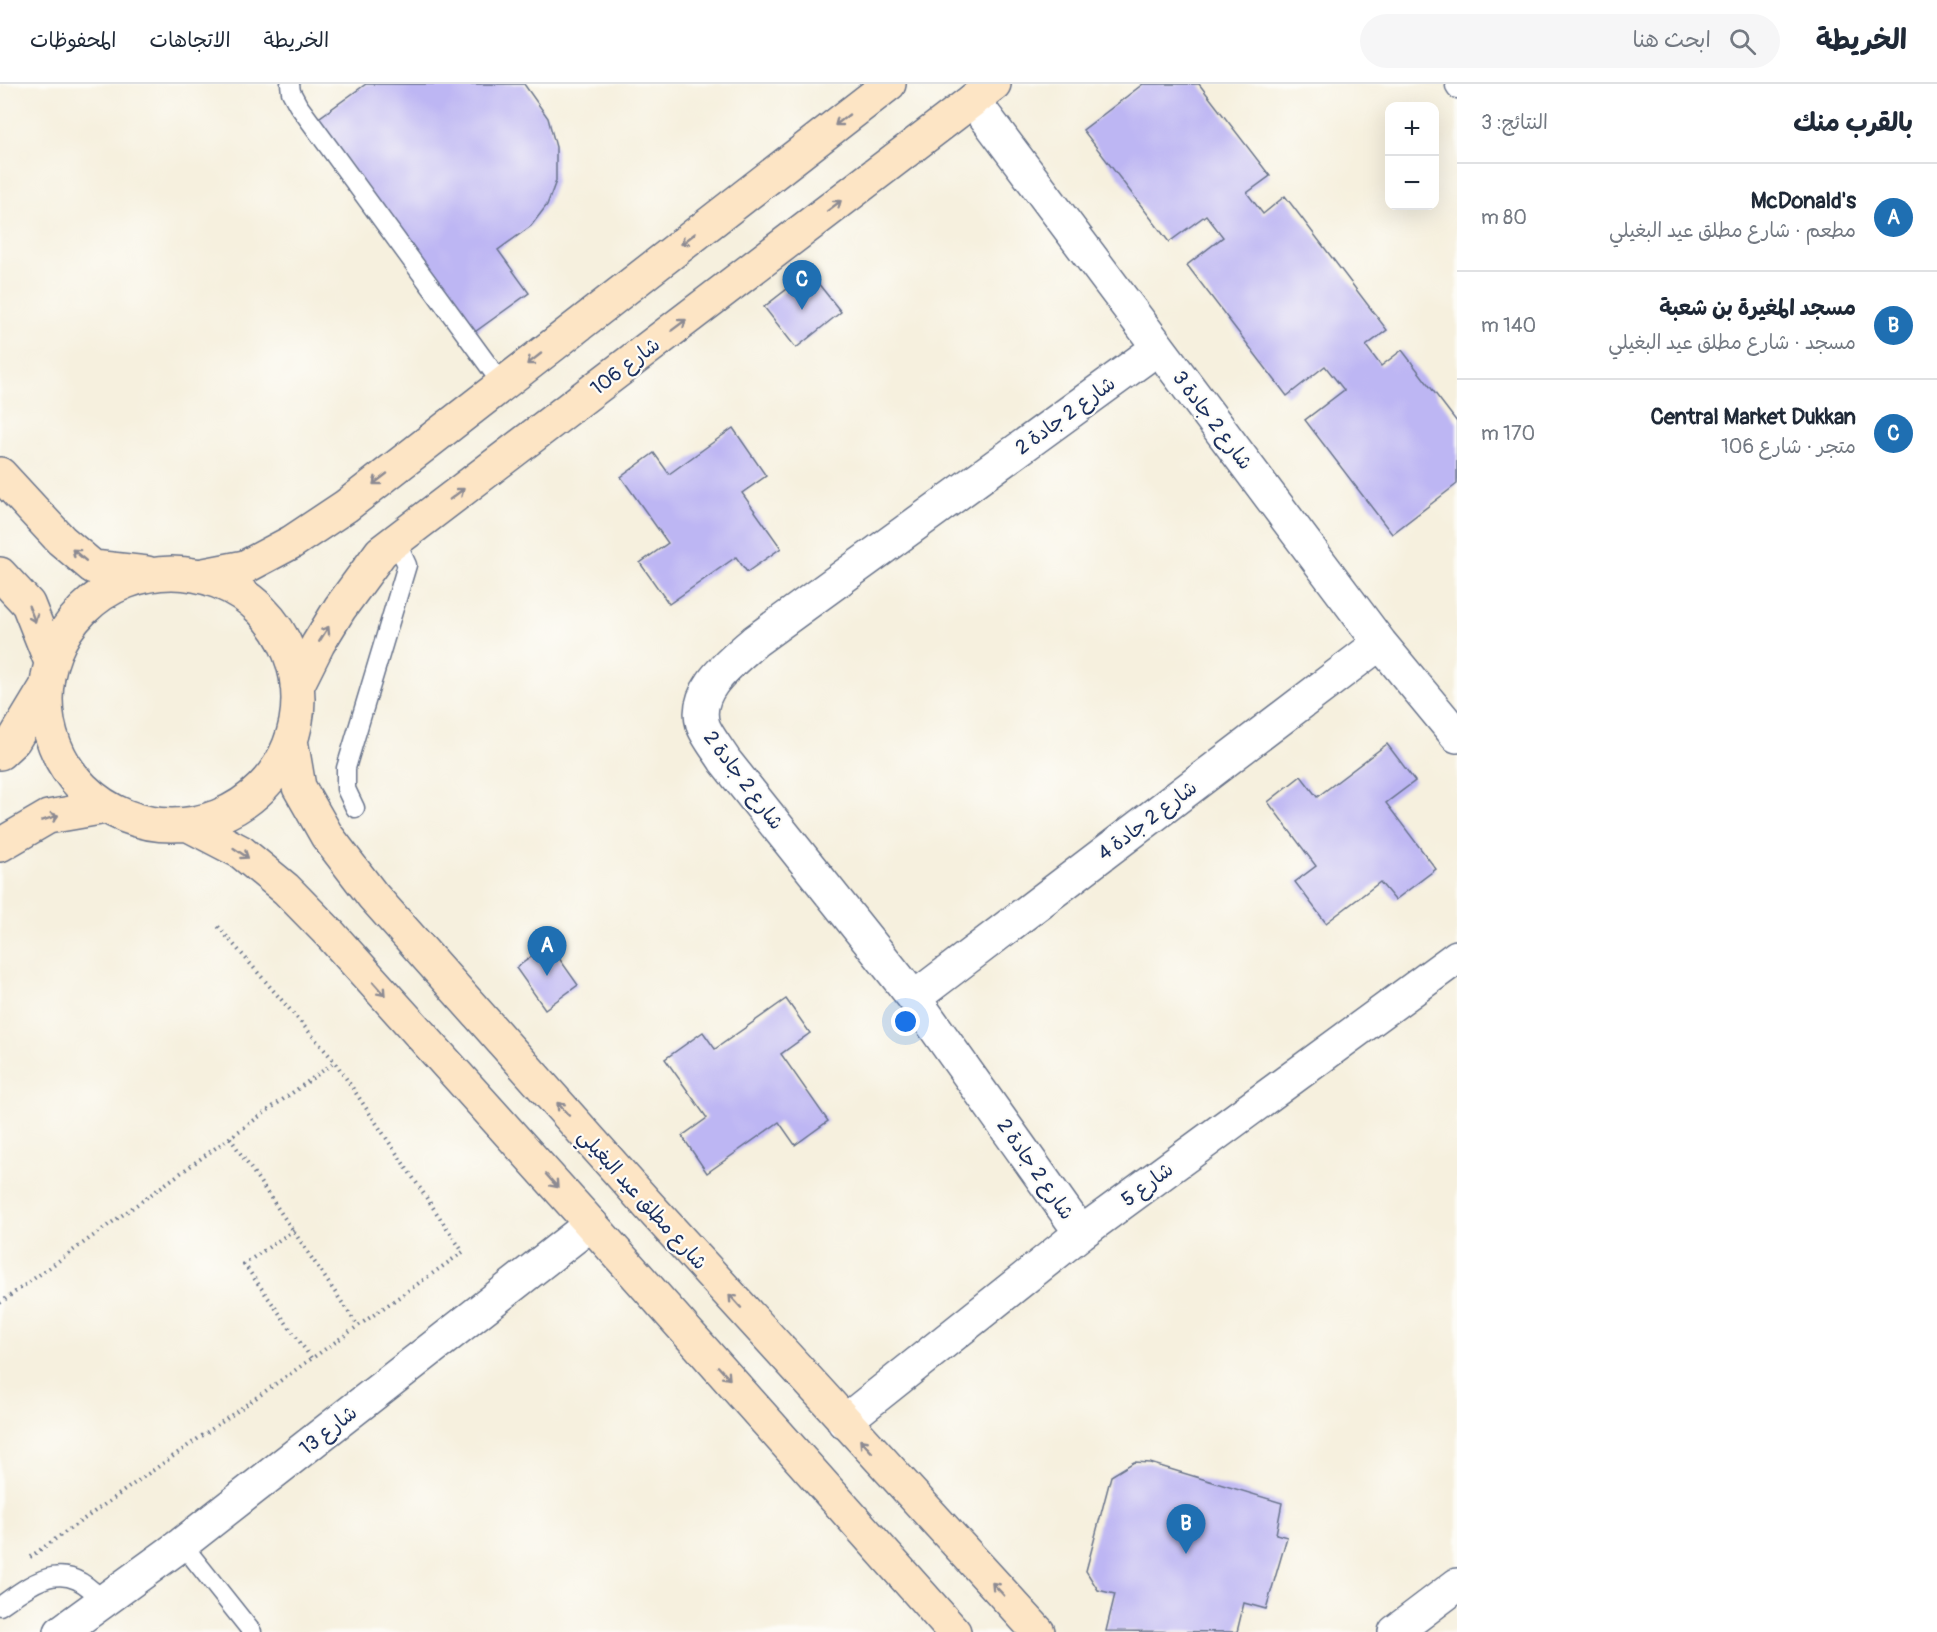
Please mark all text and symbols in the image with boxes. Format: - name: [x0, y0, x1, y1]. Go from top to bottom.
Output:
- search box: [1360, 14, 1780, 68]
- text: الخريطة: [1816, 23, 1907, 58]
- icon: search: [1726, 25, 1759, 58]
- text: ابحث هنا: [1633, 26, 1711, 54]
- text: المحفوظات: [30, 27, 116, 54]
- text: الاتجاهات: [149, 27, 231, 54]
- text: الخريطة: [264, 27, 329, 54]
- map controls: [1385, 102, 1439, 210]
- button: +: [1385, 102, 1439, 156]
- text: بالقرب منك: [1793, 107, 1913, 139]
- text: النتائج: 3: [1481, 110, 1548, 135]
- one-way arrow: [835, 113, 851, 126]
- button: −: [1385, 156, 1439, 210]
- text: McDonald's: [1751, 187, 1856, 215]
- one-way arrow: [825, 200, 841, 213]
- text: 80 m: [1481, 205, 1527, 230]
- text: A: [1887, 205, 1900, 230]
- text: مطعم · شارع مطلق عيد البغيلي: [1609, 218, 1856, 243]
- one-way arrow: [681, 233, 697, 246]
- pin: C: [782, 260, 822, 310]
- text: مسجد المغيرة بن شعبة: [1659, 294, 1856, 322]
- text: 140 m: [1481, 313, 1536, 338]
- text: B: [1888, 313, 1899, 338]
- one-way arrow: [670, 318, 686, 331]
- text: مسجد · شارع مطلق عيد البغيلي: [1608, 330, 1856, 355]
- street label: شارع 106: [586, 332, 666, 401]
- one-way arrow: [526, 352, 542, 365]
- street label: شارع 2 جادة 3: [1166, 366, 1258, 475]
- street label: شارع 2 جادة 2: [1010, 371, 1121, 461]
- text: Central Market Dukkan: [1650, 403, 1856, 431]
- text: 170 m: [1481, 421, 1535, 446]
- text: C: [1887, 421, 1900, 446]
- text: متجر · شارع 106: [1721, 434, 1856, 459]
- one-way arrow: [373, 472, 389, 485]
- one-way arrow: [449, 488, 465, 501]
- one-way arrow: [71, 549, 87, 562]
- one-way arrow: [27, 604, 38, 623]
- one-way arrow: [318, 626, 330, 643]
- street label: شارع 2 جادة 2: [697, 726, 789, 835]
- street label: شارع 2 جادة 4: [1093, 775, 1203, 867]
- one-way arrow: [40, 812, 59, 823]
- one-way arrow: [232, 846, 249, 859]
- pin: A: [528, 926, 566, 976]
- one-way arrow: [372, 981, 386, 996]
- your location: [891, 1007, 920, 1036]
- one-way arrow: [556, 1102, 570, 1117]
- street label: شارع 2 جادة 2: [991, 1114, 1080, 1225]
- street label: شارع مطلق عيد البغيلي: [569, 1124, 713, 1278]
- street label: شارع 5: [1116, 1157, 1179, 1213]
- one-way arrow: [545, 1173, 559, 1188]
- one-way arrow: [728, 1294, 742, 1309]
- one-way arrow: [717, 1365, 731, 1380]
- street label: شارع 13: [294, 1400, 363, 1462]
- one-way arrow: [859, 1438, 873, 1453]
- pin: B: [1166, 1504, 1206, 1554]
- one-way arrow: [992, 1582, 1006, 1597]

